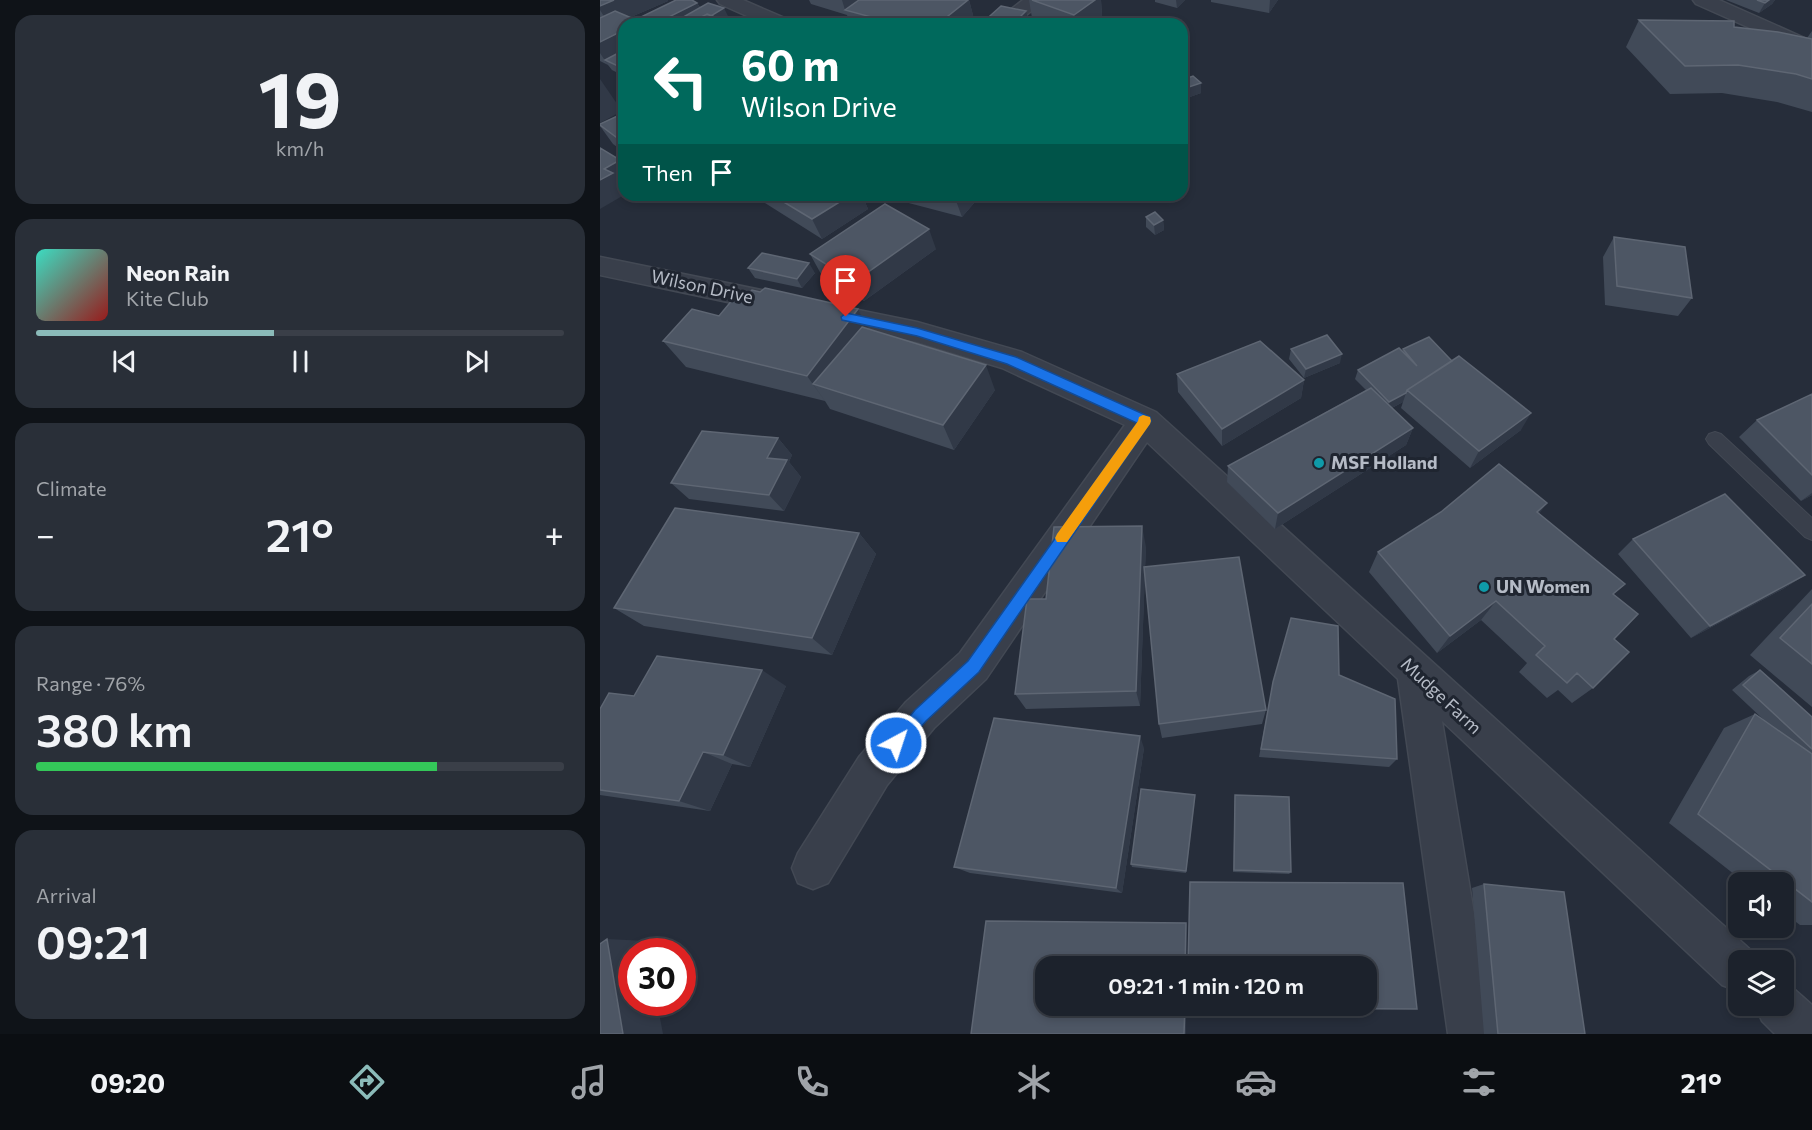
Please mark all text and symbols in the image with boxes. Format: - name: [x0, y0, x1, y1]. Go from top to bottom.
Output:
- text: 60 m: [741, 38, 840, 90]
- icon: left: [642, 42, 720, 120]
- text: 19: [258, 49, 342, 144]
- text: Wilson Drive: [741, 90, 897, 123]
- text: km/h: [276, 136, 324, 160]
- icon: arrive: [705, 156, 738, 189]
- text: Then: [642, 159, 693, 186]
- pin: [820, 255, 871, 317]
- text: Neon Rain: [126, 259, 230, 286]
- street label: Wilson Drive: [649, 264, 755, 308]
- icon: arrive: [829, 264, 862, 297]
- text: Kite Club: [126, 286, 209, 310]
- icon: previous: [108, 345, 141, 378]
- icon: pause: [284, 345, 317, 378]
- icon: next: [460, 345, 493, 378]
- place label: MSF Holland: [1331, 451, 1437, 473]
- marker: MSF Holland: [1312, 456, 1326, 470]
- text: Climate: [36, 476, 106, 500]
- text: 21°: [266, 506, 334, 561]
- text: −: [36, 513, 55, 554]
- text: +: [545, 513, 564, 554]
- place label: UN Women: [1496, 575, 1590, 597]
- marker: UN Women: [1477, 580, 1491, 594]
- street label: Mudge Farm: [1397, 652, 1487, 738]
- text: Range · 76%: [36, 671, 145, 695]
- text: 380 km: [36, 701, 193, 756]
- position arrow: [864, 711, 928, 775]
- map controls: [1728, 872, 1794, 1016]
- button: sound: [1728, 872, 1794, 938]
- text: Arrival: [36, 883, 97, 907]
- text: 09:21: [36, 913, 150, 968]
- speed limit sign: 30: [618, 938, 696, 1016]
- button: layers: [1728, 950, 1794, 1016]
- text: 09:21 · 1 min · 120 m: [1108, 972, 1304, 999]
- icon: directions: [346, 1061, 388, 1103]
- icon: music: [568, 1061, 610, 1103]
- icon: phone: [791, 1061, 833, 1103]
- icon: climate: [1013, 1061, 1055, 1103]
- icon: car: [1235, 1061, 1277, 1103]
- icon: filters: [1458, 1061, 1500, 1103]
- text: 09:20: [90, 1066, 165, 1099]
- text: 21°: [1680, 1066, 1722, 1099]

